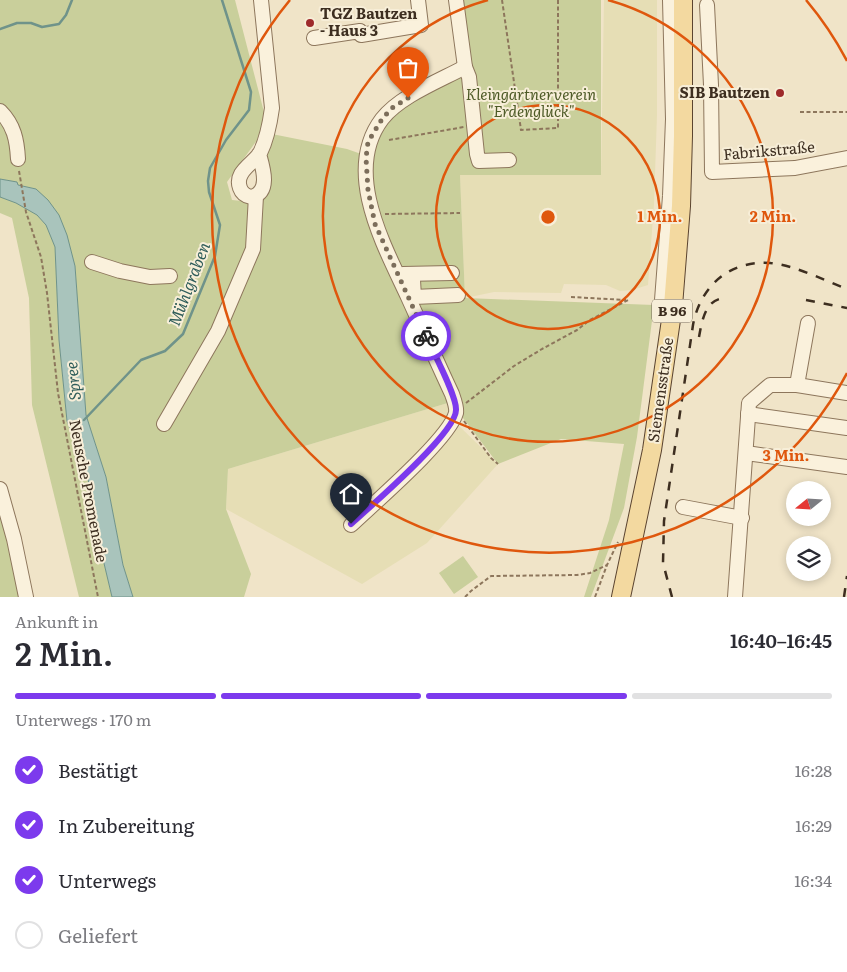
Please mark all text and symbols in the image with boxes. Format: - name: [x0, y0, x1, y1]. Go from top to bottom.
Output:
- place label: TGZ Bautzen - Haus 3: [320, 1, 418, 41]
- marker: TGZ Bautzen - Haus 3: [304, 17, 316, 29]
- pin: [387, 47, 429, 98]
- icon: bag: [394, 54, 422, 82]
- place label: SIB Bautzen: [679, 80, 771, 103]
- park label: Kleingärtnerverein "Erdenglück": [466, 82, 596, 122]
- marker: SIB Bautzen: [774, 87, 786, 99]
- street label: Fabrikstraße: [722, 134, 816, 165]
- text: 1 Min.: [638, 204, 682, 227]
- text: 2 Min.: [750, 204, 796, 227]
- centre of rings: [539, 208, 557, 226]
- water label: Mühlgraben: [161, 238, 215, 329]
- road number: B 96: [652, 300, 692, 322]
- courier: [401, 311, 451, 361]
- icon: bike: [412, 322, 440, 350]
- street label: Siemensstraße: [641, 336, 678, 444]
- water label: Spree: [58, 361, 86, 402]
- street label: Neusche Promenade: [64, 417, 115, 564]
- text: 3 Min.: [763, 443, 809, 466]
- pin: [330, 473, 372, 524]
- icon: home: [337, 480, 365, 508]
- north arrow: [786, 481, 831, 526]
- map controls: [786, 481, 831, 581]
- button: layers: [786, 536, 831, 581]
- text: Ankunft in: [15, 609, 98, 633]
- text: 16:40–16:45: [730, 626, 832, 654]
- text: 2 Min.: [15, 628, 113, 676]
- text: Unterwegs · 170 m: [15, 707, 151, 731]
- icon: check: [15, 756, 43, 784]
- text: Bestätigt: [58, 756, 138, 784]
- text: 16:28: [795, 758, 832, 782]
- icon: check: [15, 811, 43, 839]
- text: In Zubereitung: [58, 811, 194, 839]
- text: 16:29: [795, 813, 832, 837]
- icon: check: [15, 866, 43, 894]
- text: Unterwegs: [58, 866, 156, 894]
- text: 16:34: [794, 868, 832, 892]
- text: Geliefert: [58, 921, 138, 949]

